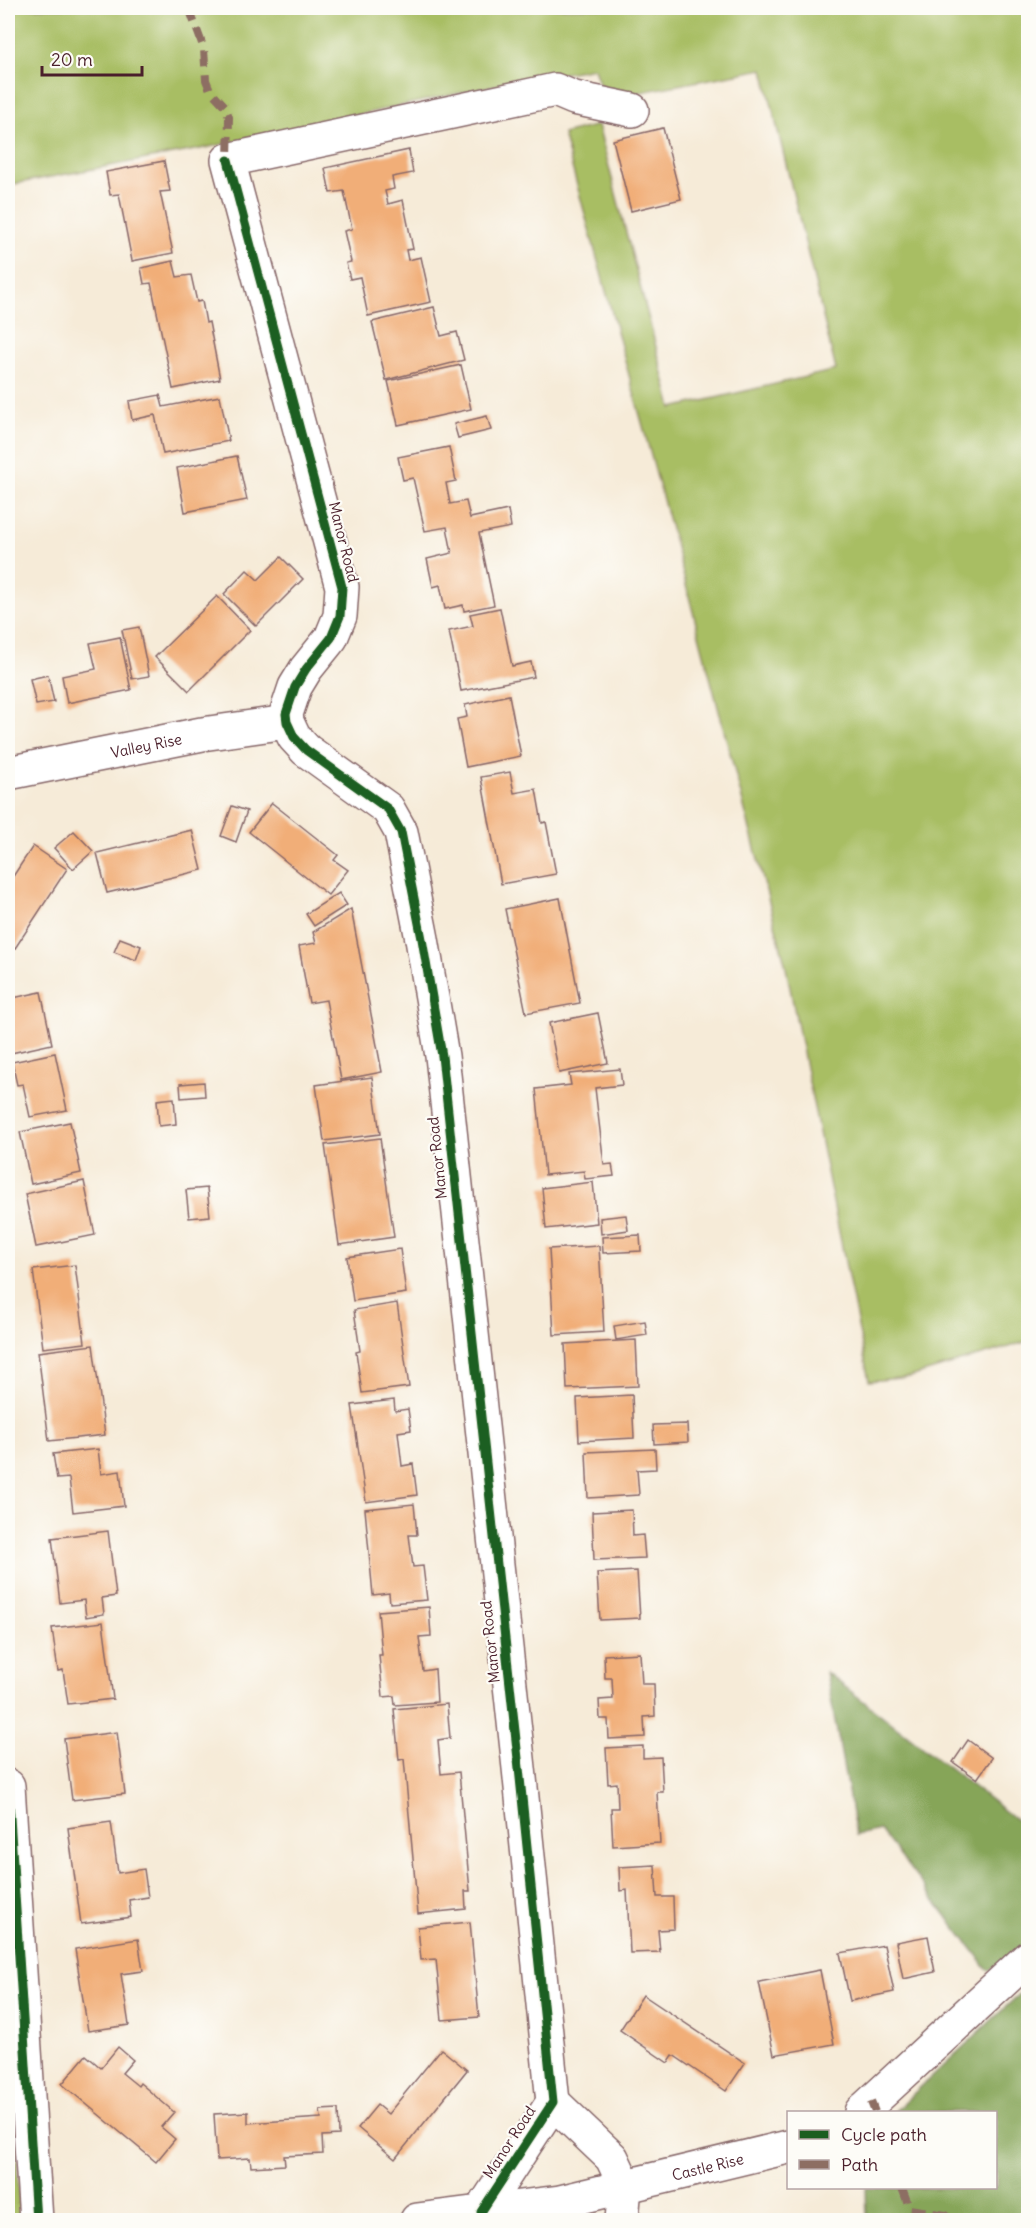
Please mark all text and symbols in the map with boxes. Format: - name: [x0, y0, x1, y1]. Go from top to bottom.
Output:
- scale bar: [42, 39, 142, 77]
- text: 20 m: [51, 48, 93, 71]
- street label: Manor Road: [325, 500, 363, 585]
- street label: Valley Rise: [109, 729, 183, 762]
- street label: Manor Road: [423, 1116, 451, 1200]
- street label: Manor Road: [476, 1600, 504, 1684]
- street label: Manor Road: [479, 2102, 540, 2182]
- legend: [787, 2111, 997, 2189]
- text: Cycle path: [841, 2123, 927, 2146]
- street label: Castle Rise: [670, 2149, 745, 2184]
- text: Path: [841, 2153, 878, 2176]

